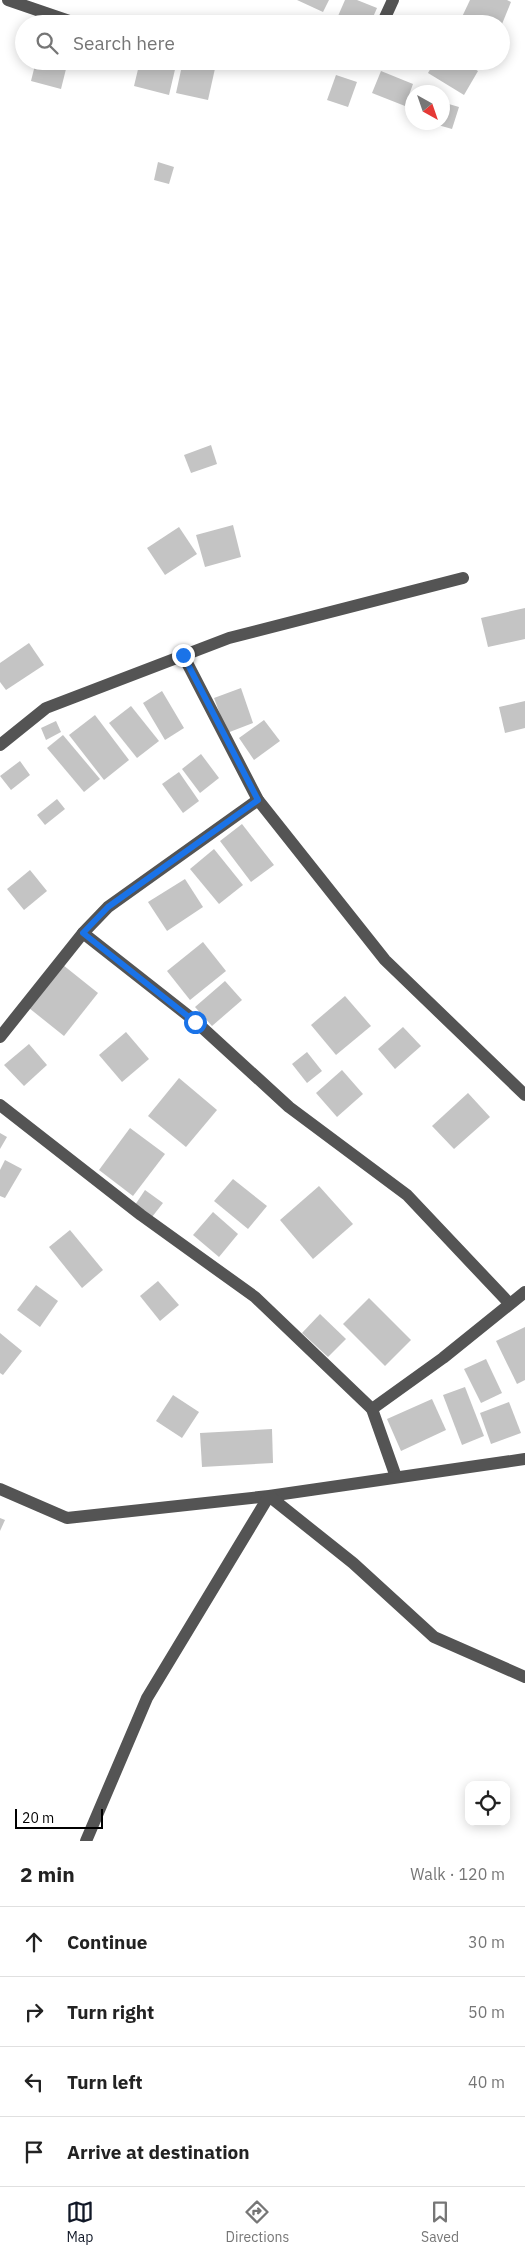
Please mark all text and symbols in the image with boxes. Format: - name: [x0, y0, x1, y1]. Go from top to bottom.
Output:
- search box: [15, 15, 510, 70]
- icon: search: [33, 29, 61, 57]
- text: Search here: [73, 31, 175, 55]
- north arrow: [405, 85, 450, 130]
- route end: [172, 644, 195, 667]
- route start: [184, 1011, 207, 1034]
- map controls: [465, 1781, 510, 1826]
- button: locate: [465, 1781, 510, 1826]
- scale bar: [15, 1806, 102, 1829]
- text: 20 m: [22, 1809, 54, 1827]
- text: 2 min: [20, 1860, 75, 1888]
- text: Walk · 120 m: [410, 1864, 505, 1884]
- icon: ahead: [20, 1928, 48, 1956]
- text: Continue: [67, 1930, 147, 1954]
- text: 30 m: [468, 1932, 505, 1952]
- icon: right: [20, 1998, 48, 2026]
- text: Turn right: [67, 2000, 154, 2024]
- text: 50 m: [468, 2002, 505, 2022]
- icon: left: [20, 2068, 48, 2096]
- text: Turn left: [67, 2070, 143, 2094]
- text: 40 m: [468, 2072, 505, 2092]
- icon: arrive: [20, 2138, 48, 2166]
- text: Arrive at destination: [67, 2140, 250, 2164]
- tab: Map: [66, 2198, 94, 2246]
- tab: Directions: [226, 2198, 289, 2246]
- tab: Saved: [421, 2198, 459, 2246]

